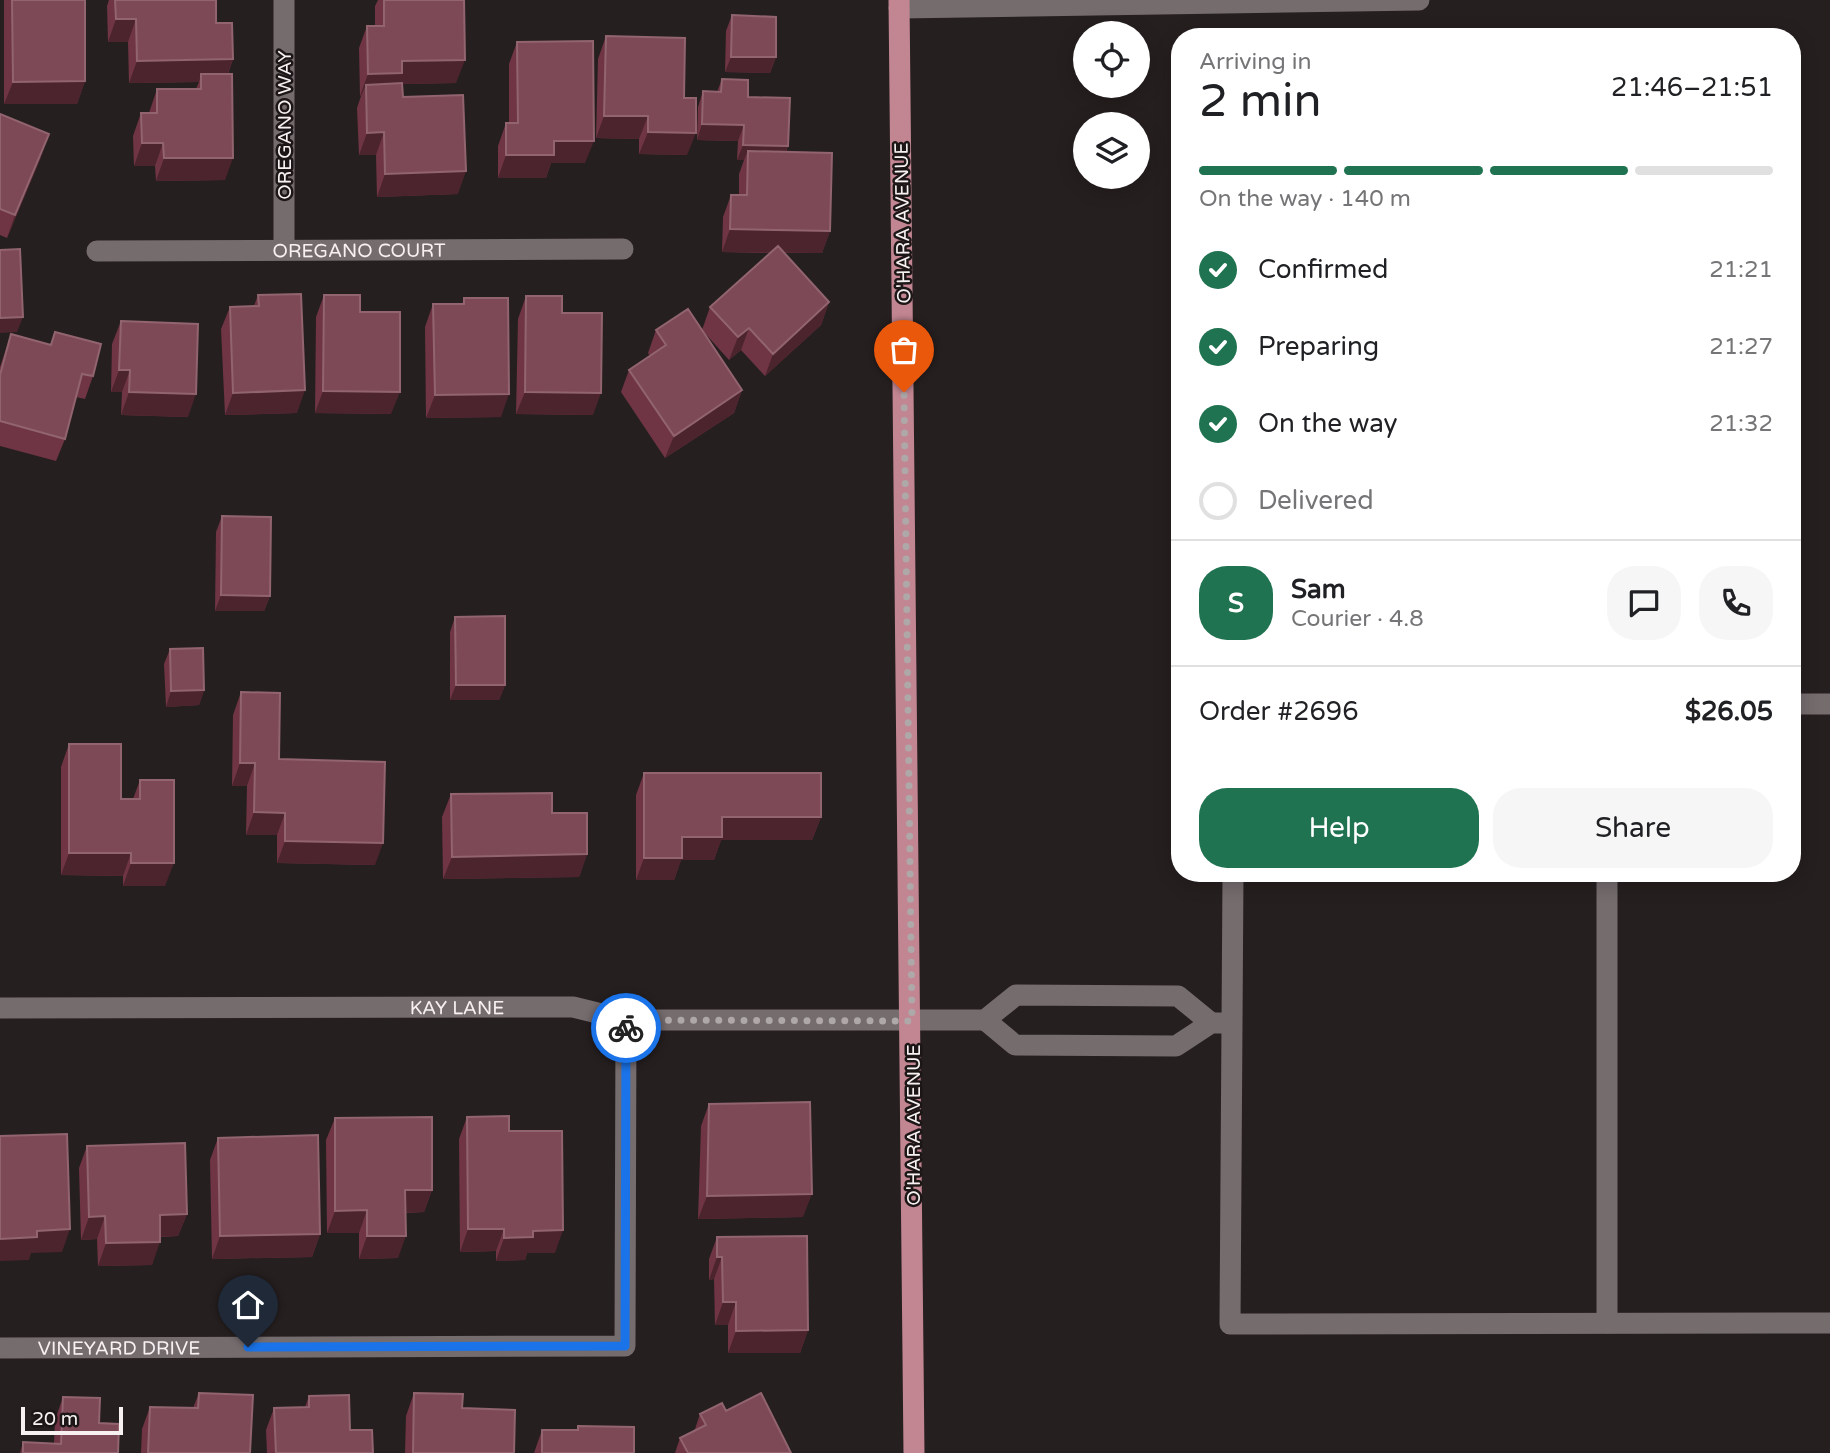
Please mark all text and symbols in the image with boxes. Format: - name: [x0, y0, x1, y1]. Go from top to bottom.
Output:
- map controls: [1073, 21, 1150, 189]
- button: locate: [1073, 21, 1150, 98]
- text: Arriving in: [1199, 48, 1312, 76]
- street label: OREGANO WAY: [274, 50, 296, 200]
- text: 21:46–21:51: [1611, 72, 1773, 103]
- text: 2 min: [1199, 74, 1322, 129]
- button: layers: [1073, 112, 1150, 189]
- street label: O'HARA AVENUE: [891, 142, 915, 304]
- text: On the way · 140 m: [1199, 185, 1411, 213]
- street label: OREGANO COURT: [272, 240, 446, 262]
- icon: check: [1199, 251, 1237, 289]
- text: Confirmed: [1258, 254, 1388, 285]
- text: 21:21: [1709, 256, 1773, 284]
- pin: [874, 320, 934, 392]
- icon: check: [1199, 328, 1237, 366]
- icon: bag: [885, 331, 923, 369]
- text: Preparing: [1258, 331, 1379, 362]
- text: 21:27: [1709, 333, 1773, 361]
- icon: check: [1199, 405, 1237, 443]
- text: On the way: [1258, 408, 1398, 439]
- text: 21:32: [1709, 410, 1773, 438]
- text: Delivered: [1258, 485, 1374, 516]
- button: chat: [1607, 566, 1681, 640]
- button: phone: [1699, 566, 1773, 640]
- text: Sam: [1291, 574, 1346, 605]
- text: S: [1228, 588, 1244, 619]
- text: Courier · 4.8: [1291, 605, 1424, 633]
- text: Order #2696: [1199, 696, 1359, 727]
- text: $26.05: [1685, 696, 1773, 727]
- button: Help: [1199, 788, 1479, 868]
- button: Share: [1493, 788, 1773, 868]
- courier: [591, 993, 661, 1063]
- street label: KAY LANE: [410, 997, 504, 1019]
- icon: bike: [607, 1009, 645, 1047]
- street label: O'HARA AVENUE: [903, 1044, 925, 1206]
- pin: [218, 1275, 278, 1347]
- icon: home: [229, 1286, 267, 1324]
- street label: VINEYARD DRIVE: [38, 1337, 200, 1360]
- scale bar: [21, 1404, 122, 1436]
- text: 20 m: [32, 1408, 78, 1430]

